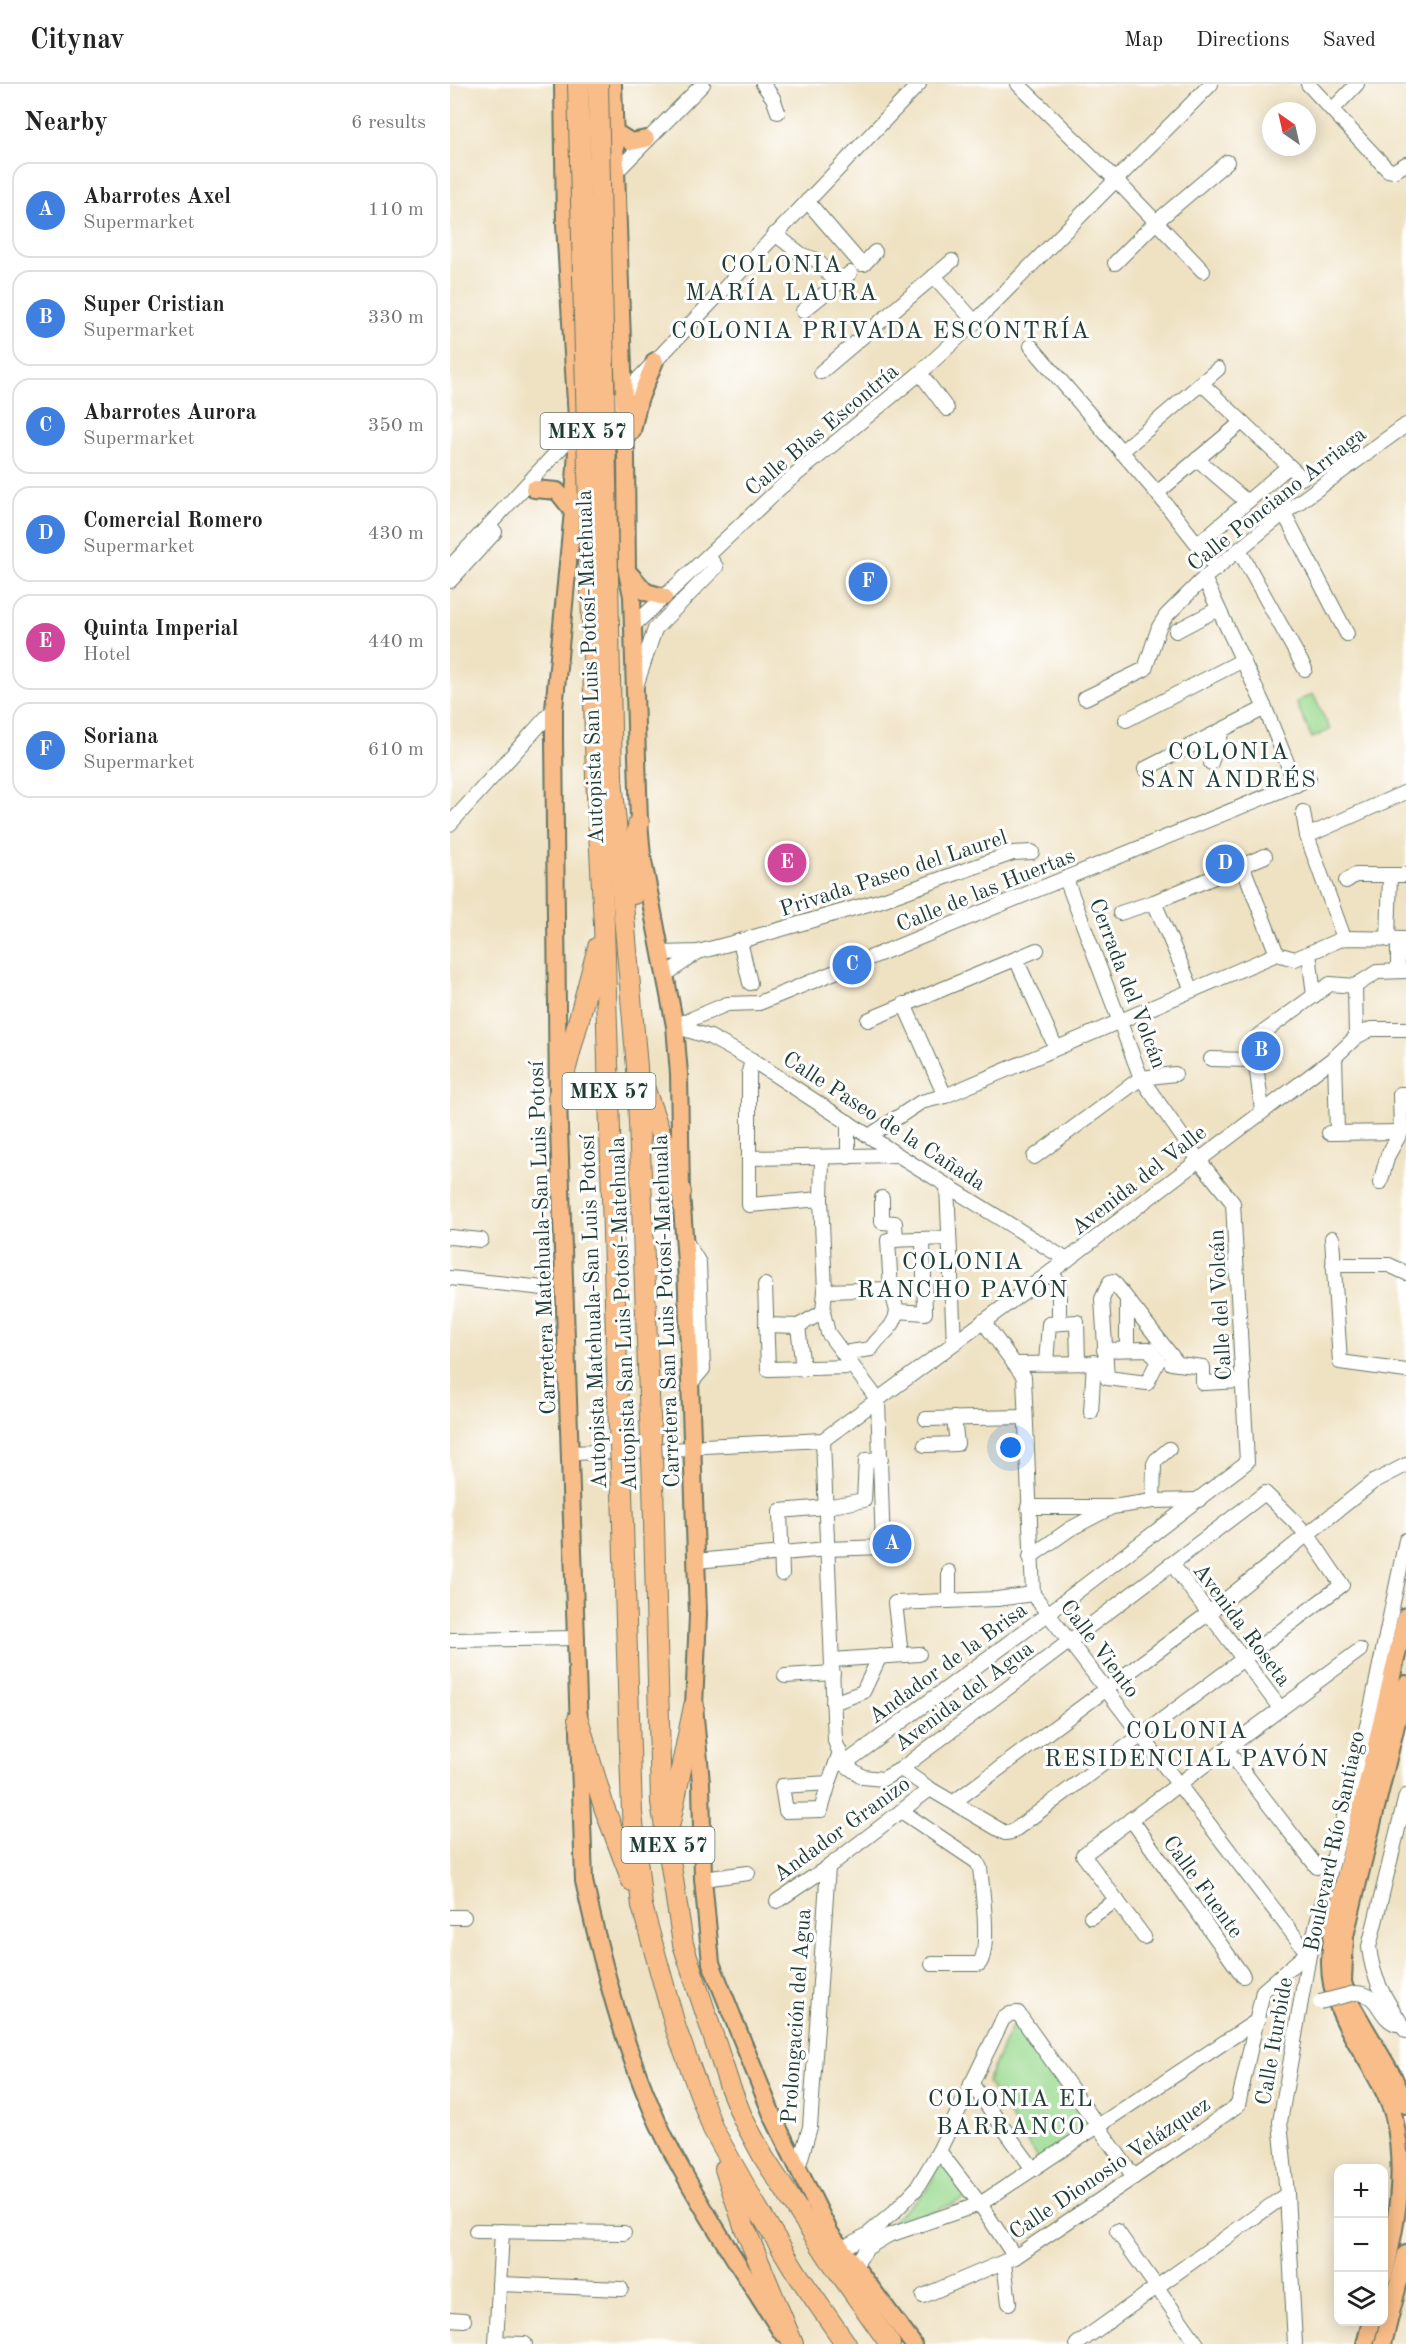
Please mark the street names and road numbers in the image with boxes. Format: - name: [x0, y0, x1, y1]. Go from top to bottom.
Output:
- street label: Calle Blas Escontría: [742, 360, 903, 501]
- road number: MEX 57: [540, 413, 634, 449]
- street label: Calle Ponciano Arriaga: [1184, 423, 1371, 576]
- street label: Autopista San Luis Potosí-Matehuala: [574, 489, 608, 845]
- street label: Privada Paseo del Laurel: [777, 827, 1010, 921]
- street label: Calle de las Huertas: [893, 845, 1078, 937]
- street label: Cerrada del Volcán: [1085, 896, 1170, 1072]
- street label: Calle Paseo de la Cañada: [779, 1048, 989, 1195]
- street label: Carretera Matehuala-San Luis Potosí: [526, 1060, 560, 1415]
- road number: MEX 57: [562, 1073, 656, 1109]
- street label: Avenida del Valle: [1068, 1121, 1211, 1240]
- street label: Autopista Matehuala-San Luis Potosí: [577, 1133, 611, 1490]
- street label: Carretera San Luis Potosí-Matehuala: [650, 1134, 684, 1488]
- street label: Autopista San Luis Potosí-Matehuala: [607, 1136, 641, 1492]
- street label: Calle del Volcán: [1206, 1229, 1236, 1381]
- street label: Avenida Roseta: [1188, 1560, 1295, 1691]
- street label: Calle Viento: [1056, 1596, 1143, 1702]
- street label: Andador de la Brisa: [865, 1599, 1032, 1728]
- street label: Avenida del Agua: [891, 1637, 1038, 1756]
- street label: Boulevard Río Santiago: [1301, 1729, 1369, 1954]
- street label: Andador Granizo: [770, 1773, 914, 1886]
- road number: MEX 57: [622, 1827, 714, 1863]
- street label: Calle Fuente: [1158, 1832, 1247, 1942]
- street label: Prolongación del Agua: [778, 1908, 816, 2125]
- street label: Calle Iturbide: [1253, 1976, 1297, 2107]
- street label: Calle Dionosio Velázquez: [1006, 2093, 1215, 2244]

